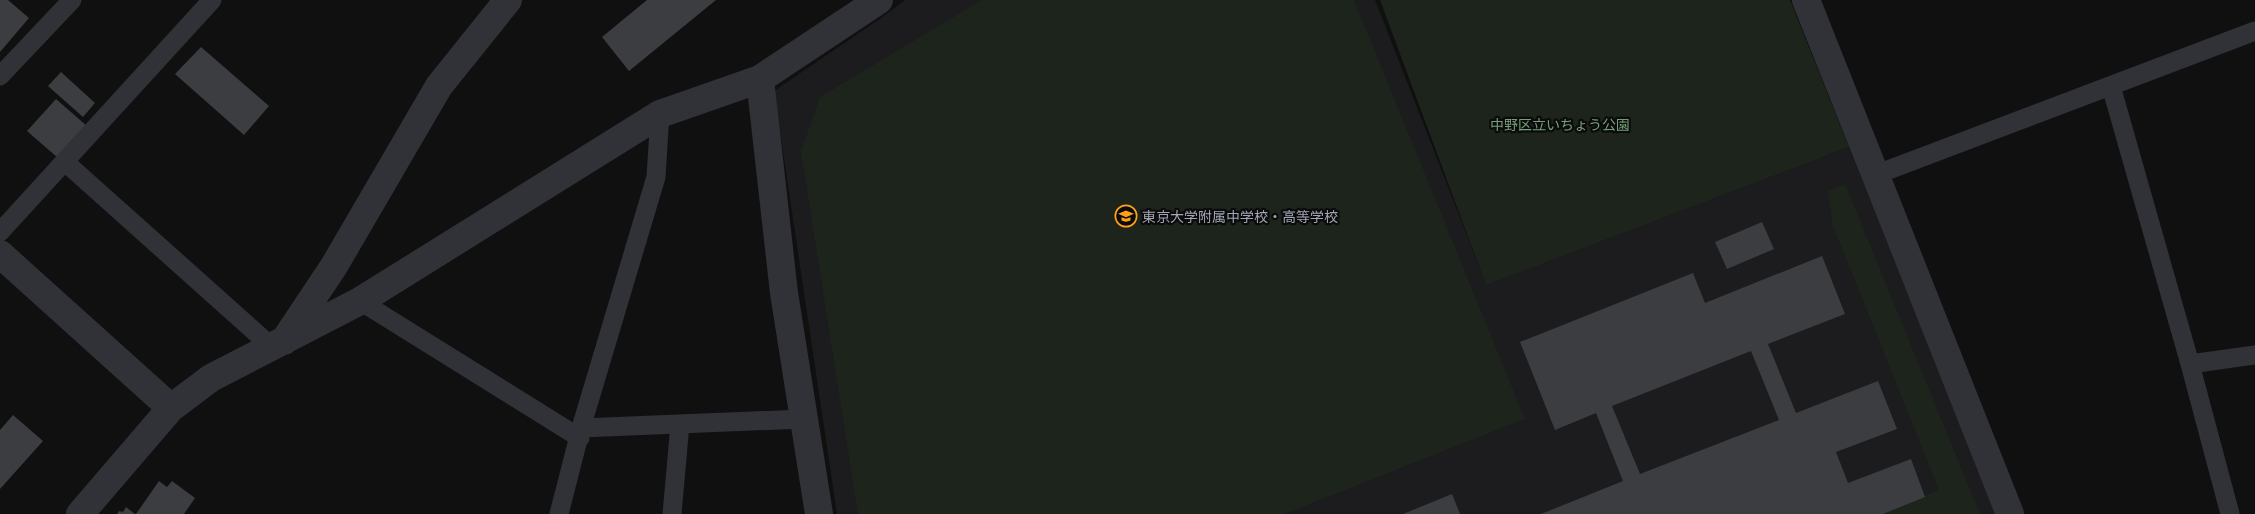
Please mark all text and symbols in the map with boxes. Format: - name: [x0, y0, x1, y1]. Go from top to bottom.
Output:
- park label: 中野区立いちょう公園: [1490, 116, 1630, 133]
- school or university icon: 東京大学附属中学校・高等学校: [1114, 204, 1138, 228]
- place label: 東京大学附属中学校・高等学校: [1142, 208, 1338, 225]

